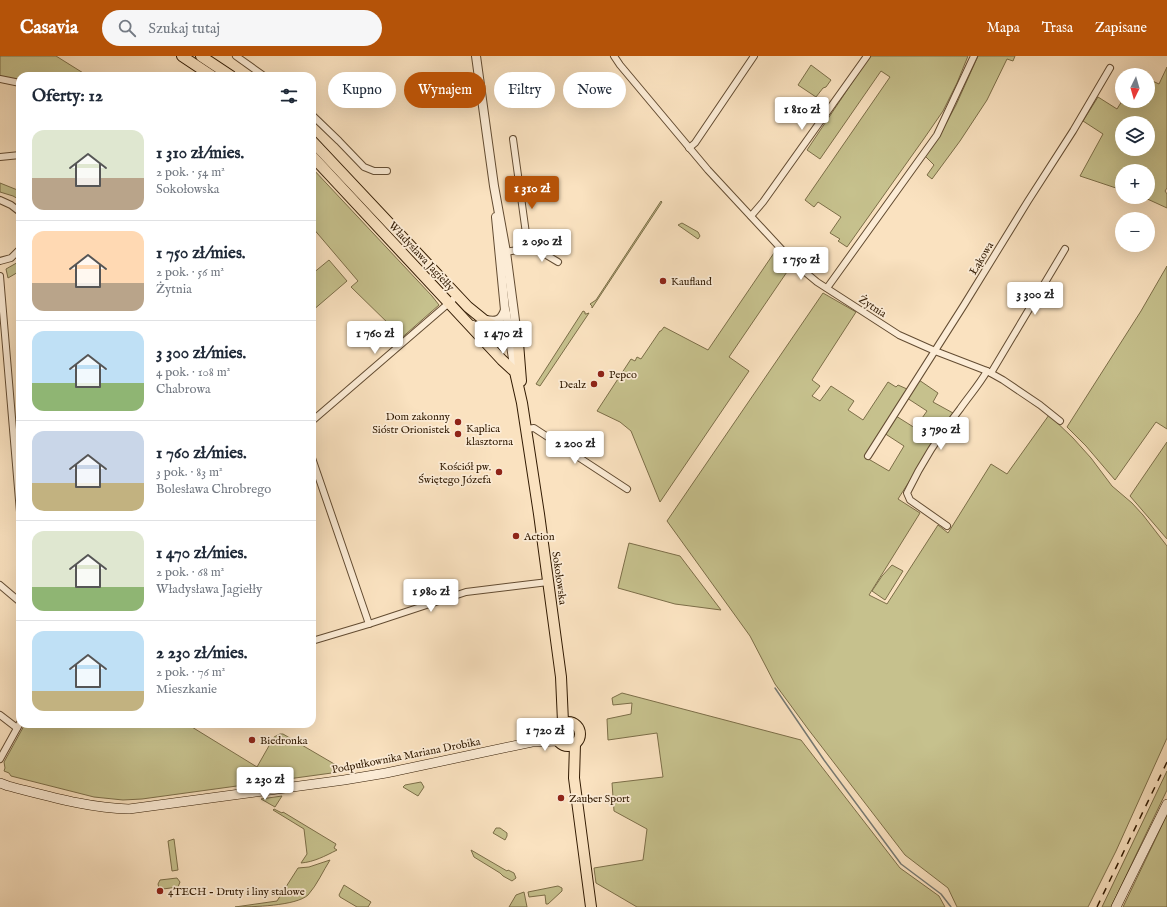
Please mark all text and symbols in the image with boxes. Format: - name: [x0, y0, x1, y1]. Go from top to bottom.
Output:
- search box: [102, 10, 382, 46]
- text: Casavia: [20, 16, 78, 40]
- icon: search: [116, 17, 138, 39]
- text: Szukaj tutaj: [148, 19, 220, 38]
- text: Mapa: [987, 19, 1020, 37]
- text: Trasa: [1042, 19, 1073, 37]
- text: Zapisane: [1095, 19, 1147, 37]
- north arrow: [1115, 68, 1155, 108]
- map controls: [1115, 68, 1155, 252]
- chip: Kupno: [328, 72, 396, 108]
- chip: Wynajem: [404, 72, 486, 108]
- chip: Filtry: [494, 72, 555, 108]
- chip: Nowe: [563, 72, 626, 108]
- icon: filters: [278, 85, 300, 107]
- text: Oferty: 12: [32, 86, 103, 107]
- pin: 1 810 zł: [761, 97, 843, 131]
- text: 1 810 zł: [784, 101, 820, 118]
- button: layers: [1115, 116, 1155, 156]
- text: 1 310 zł/mies.: [156, 143, 244, 164]
- icon: home: [64, 146, 112, 194]
- text: 2 pok. · 54 m²: [156, 164, 225, 181]
- button: +: [1115, 164, 1155, 204]
- pin: 1 310 zł: [491, 176, 573, 210]
- text: 1 310 zł: [514, 180, 550, 197]
- text: Sokołowska: [156, 181, 219, 198]
- button: −: [1115, 212, 1155, 252]
- street label: Władysława Jagiełły: [385, 219, 458, 295]
- pin: 2 090 zł: [501, 229, 583, 263]
- text: 2 090 zł: [522, 233, 562, 250]
- street label: Łąkowa: [967, 239, 997, 278]
- text: 1 750 zł/mies.: [156, 243, 246, 264]
- icon: home: [64, 247, 112, 295]
- pin: 1 750 zł: [760, 247, 842, 281]
- text: 1 750 zł: [782, 251, 820, 268]
- text: 2 pok. · 56 m²: [156, 264, 224, 281]
- place label: Kaufland: [671, 275, 712, 289]
- marker: Kaufland: [658, 276, 668, 286]
- text: Żytnia: [156, 281, 192, 298]
- pin: 3 300 zł: [994, 282, 1076, 316]
- text: 3 300 zł: [1016, 286, 1054, 303]
- street label: Żytnia: [856, 293, 889, 321]
- pin: 1 760 zł: [334, 321, 416, 355]
- pin: 1 470 zł: [462, 321, 544, 355]
- text: 1 760 zł: [356, 325, 394, 342]
- text: 1 470 zł: [484, 325, 522, 342]
- text: 3 300 zł/mies.: [156, 343, 246, 364]
- icon: home: [64, 347, 112, 395]
- text: 4 pok. · 108 m²: [156, 364, 230, 381]
- place label: Pepco: [609, 368, 637, 382]
- marker: Pepco: [596, 369, 606, 379]
- place label: Dealz: [559, 378, 586, 392]
- marker: Dealz: [589, 379, 599, 389]
- text: Chabrowa: [156, 381, 211, 398]
- place label: Dom zakonny Sióstr Orionistek: [372, 410, 451, 437]
- marker: Dom zakonny Sióstr Orionistek: [453, 417, 463, 427]
- pin: 3 790 zł: [900, 417, 982, 451]
- text: 3 790 zł: [922, 421, 960, 438]
- place label: Kaplica klasztorna: [466, 422, 513, 449]
- marker: Kaplica klasztorna: [453, 429, 463, 439]
- pin: 2 200 zł: [534, 431, 616, 465]
- text: 2 200 zł: [555, 435, 595, 452]
- text: 1 760 zł/mies.: [156, 443, 247, 464]
- icon: home: [64, 447, 112, 495]
- place label: Kościół pw. Świętego Józefa: [418, 460, 491, 487]
- text: 3 pok. · 83 m²: [156, 464, 223, 481]
- marker: Kościół pw. Świętego Józefa: [494, 467, 504, 477]
- text: Bolesława Chrobrego: [156, 481, 271, 498]
- place label: Action: [523, 530, 555, 544]
- marker: Action: [511, 531, 521, 541]
- text: 1 470 zł/mies.: [156, 543, 247, 564]
- icon: home: [64, 547, 112, 595]
- street label: Sokołowska: [548, 551, 570, 606]
- text: 2 pok. · 68 m²: [156, 564, 225, 581]
- pin: 1 980 zł: [390, 579, 472, 613]
- text: Władysława Jagiełły: [156, 581, 263, 598]
- text: 1 980 zł: [412, 583, 450, 600]
- text: 2 230 zł/mies.: [156, 643, 247, 664]
- icon: home: [64, 647, 112, 695]
- text: 2 pok. · 76 m²: [156, 664, 225, 681]
- text: Mieszkanie: [156, 681, 217, 698]
- pin: 1 720 zł: [504, 718, 586, 752]
- text: 1 720 zł: [526, 722, 564, 739]
- place label: Biedronka: [260, 734, 308, 748]
- marker: Biedronka: [247, 735, 257, 745]
- street label: Podpułkownika Mariana Drobika: [331, 735, 482, 777]
- pin: 2 230 zł: [224, 767, 306, 801]
- text: 2 230 zł: [246, 771, 284, 788]
- place label: Zauber Sport: [569, 792, 630, 806]
- marker: Zauber Sport: [556, 793, 566, 803]
- place label: 4TECH - Druty i liny stalowe: [168, 885, 305, 899]
- marker: 4TECH - Druty i liny stalowe: [155, 886, 165, 896]

